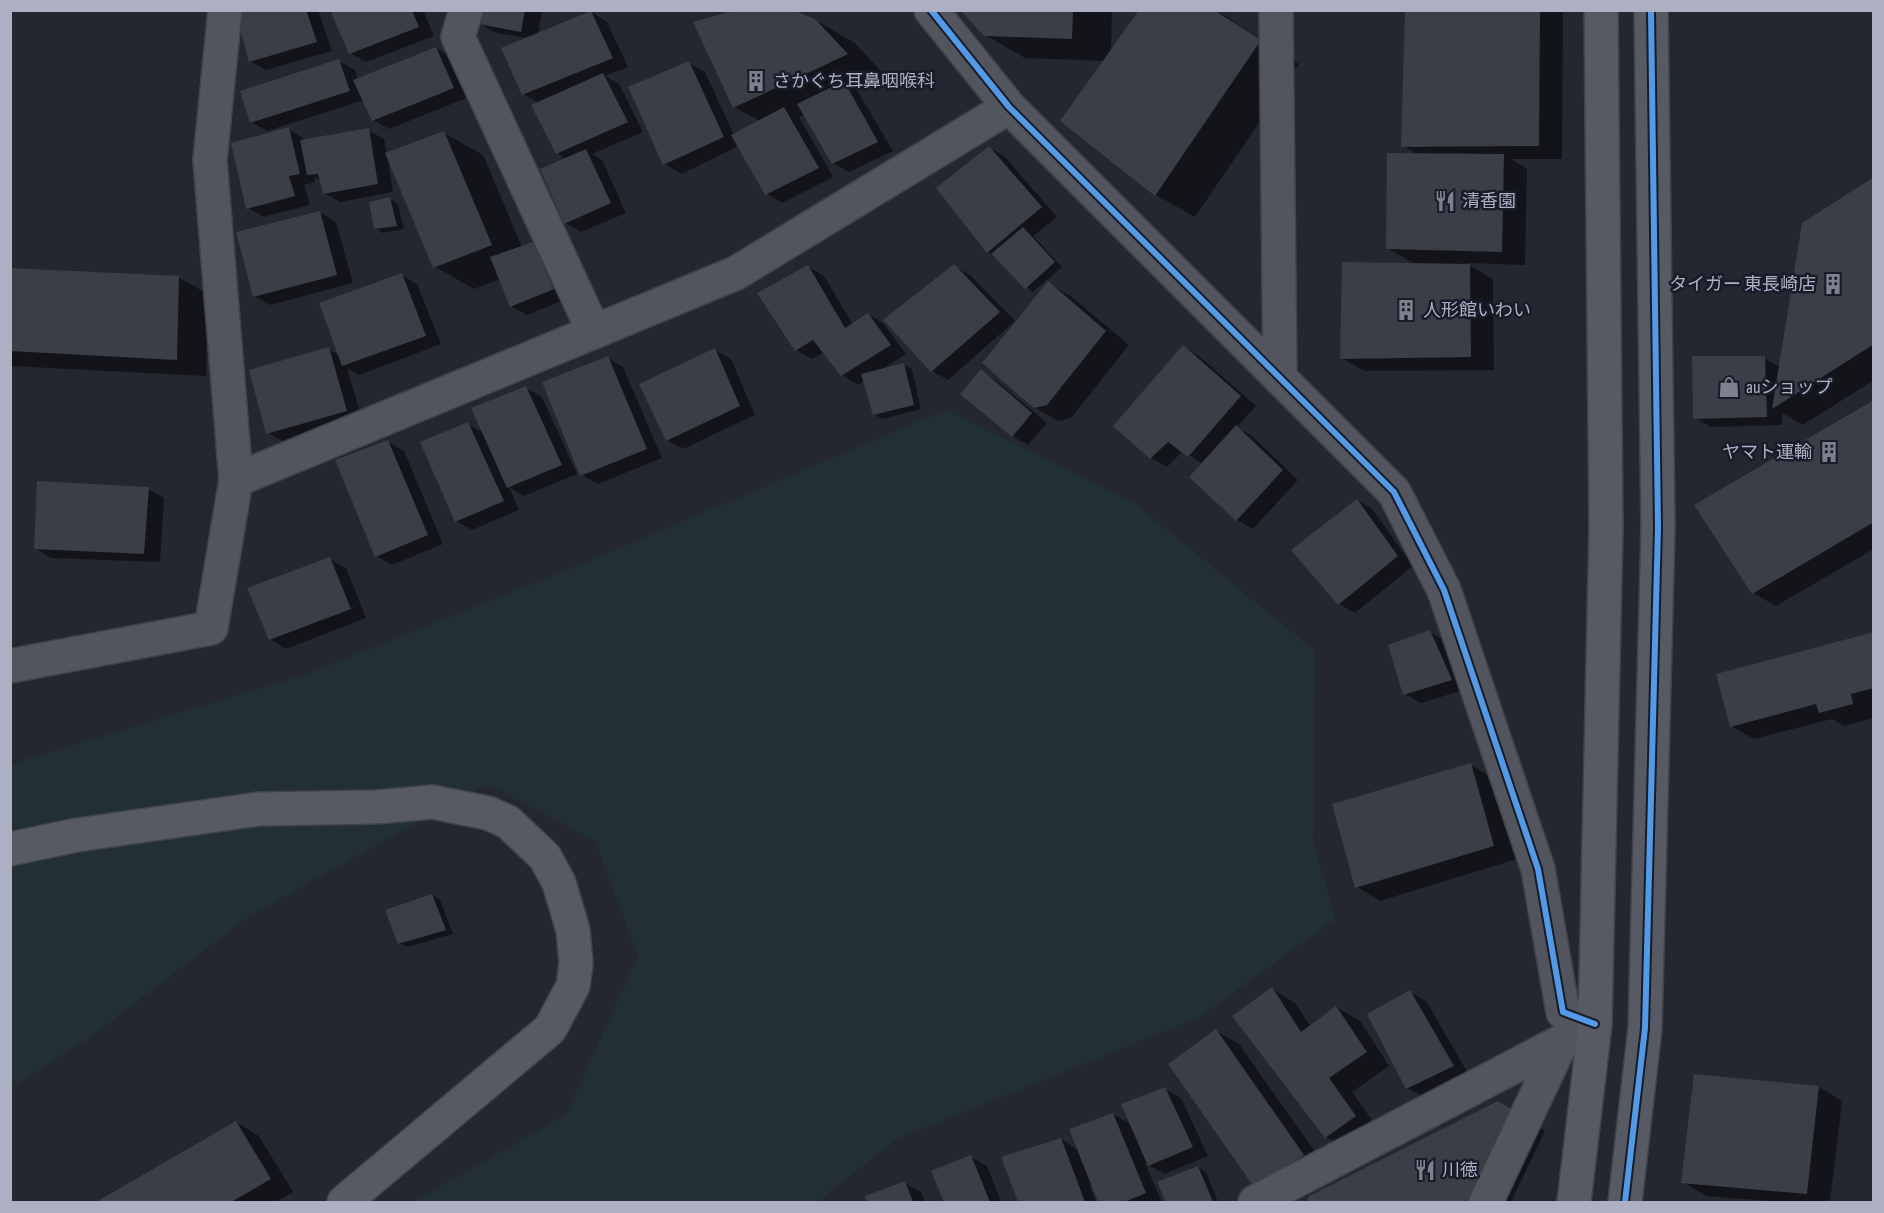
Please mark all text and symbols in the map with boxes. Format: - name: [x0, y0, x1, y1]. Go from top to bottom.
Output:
- building icon: さかぐち耳鼻咽喉科: [744, 69, 768, 93]
- place label: さかぐち耳鼻咽喉科: [773, 71, 935, 92]
- restaurant icon: 清香園: [1433, 189, 1457, 213]
- place label: 清香園: [1462, 191, 1516, 212]
- building icon: タイガー 東長崎店: [1821, 272, 1845, 296]
- place label: タイガー 東長崎店: [1669, 274, 1816, 295]
- building icon: 人形館いわい: [1394, 298, 1418, 322]
- place label: 人形館いわい: [1423, 300, 1531, 321]
- shop icon: auショップ: [1717, 375, 1741, 399]
- place label: auショップ: [1746, 377, 1832, 398]
- building icon: ヤマト運輸: [1817, 440, 1841, 464]
- place label: ヤマト運輸: [1722, 442, 1812, 463]
- restaurant icon: 川徳: [1413, 1158, 1437, 1182]
- place label: 川徳: [1442, 1160, 1478, 1181]

